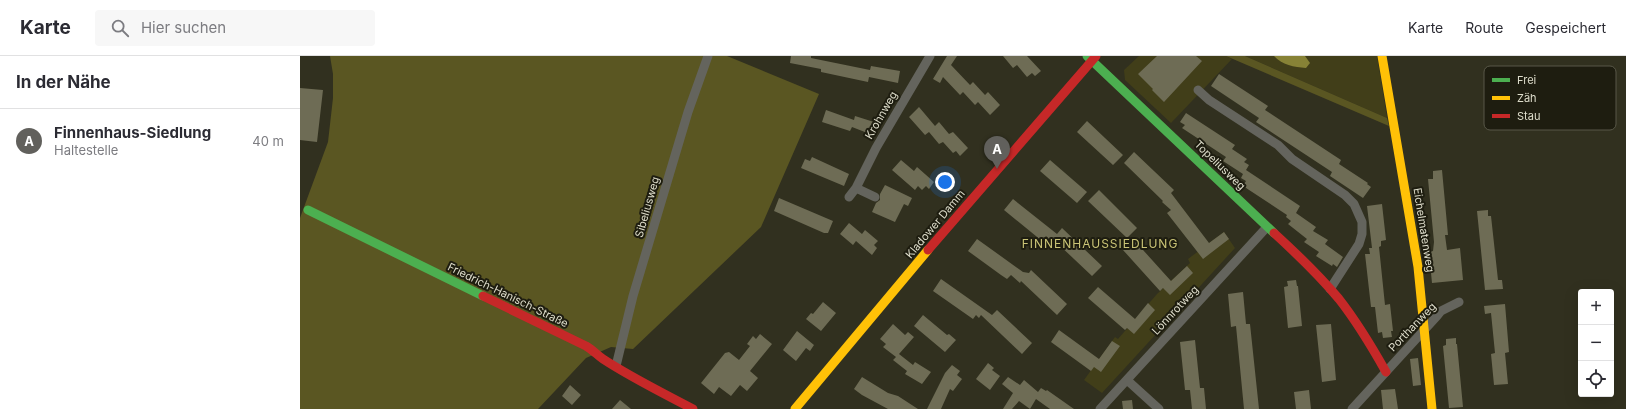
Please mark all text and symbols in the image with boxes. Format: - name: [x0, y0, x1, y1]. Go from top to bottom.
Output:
- search box: [95, 10, 375, 46]
- text: Karte: [20, 16, 71, 39]
- icon: search: [109, 17, 131, 39]
- text: Hier suchen: [141, 18, 226, 37]
- text: Karte: [1408, 19, 1443, 36]
- text: Route: [1465, 19, 1503, 36]
- text: Gespeichert: [1525, 19, 1606, 36]
- legend: [1484, 66, 1616, 130]
- text: In der Nähe: [16, 72, 111, 92]
- text: Frei: [1517, 73, 1536, 87]
- street label: Krohnweg: [862, 89, 900, 141]
- text: Zäh: [1517, 91, 1537, 105]
- text: Stau: [1517, 109, 1540, 123]
- text: Finnenhaus-Siedlung: [54, 123, 211, 142]
- text: A: [24, 133, 34, 149]
- text: 40 m: [252, 133, 284, 149]
- pin: A: [984, 136, 1010, 169]
- street label: Topeliusweg: [1192, 137, 1248, 193]
- text: Haltestelle: [54, 142, 118, 158]
- your location: [935, 172, 955, 192]
- street label: Sibeliusweg: [632, 175, 662, 239]
- street label: Kladower Damm: [902, 187, 968, 261]
- street label: Eichelmatenweg: [1410, 187, 1438, 273]
- district label: FINNENHAUSSIEDLUNG: [1022, 236, 1178, 251]
- street label: Friedrich-Hanisch-Straße: [445, 260, 571, 330]
- street label: Lönnrotweg: [1149, 283, 1201, 337]
- map controls: [1578, 289, 1614, 397]
- button: +: [1578, 289, 1614, 325]
- street label: Porthanweg: [1385, 300, 1439, 354]
- button: −: [1578, 325, 1614, 361]
- button: locate: [1578, 361, 1614, 397]

